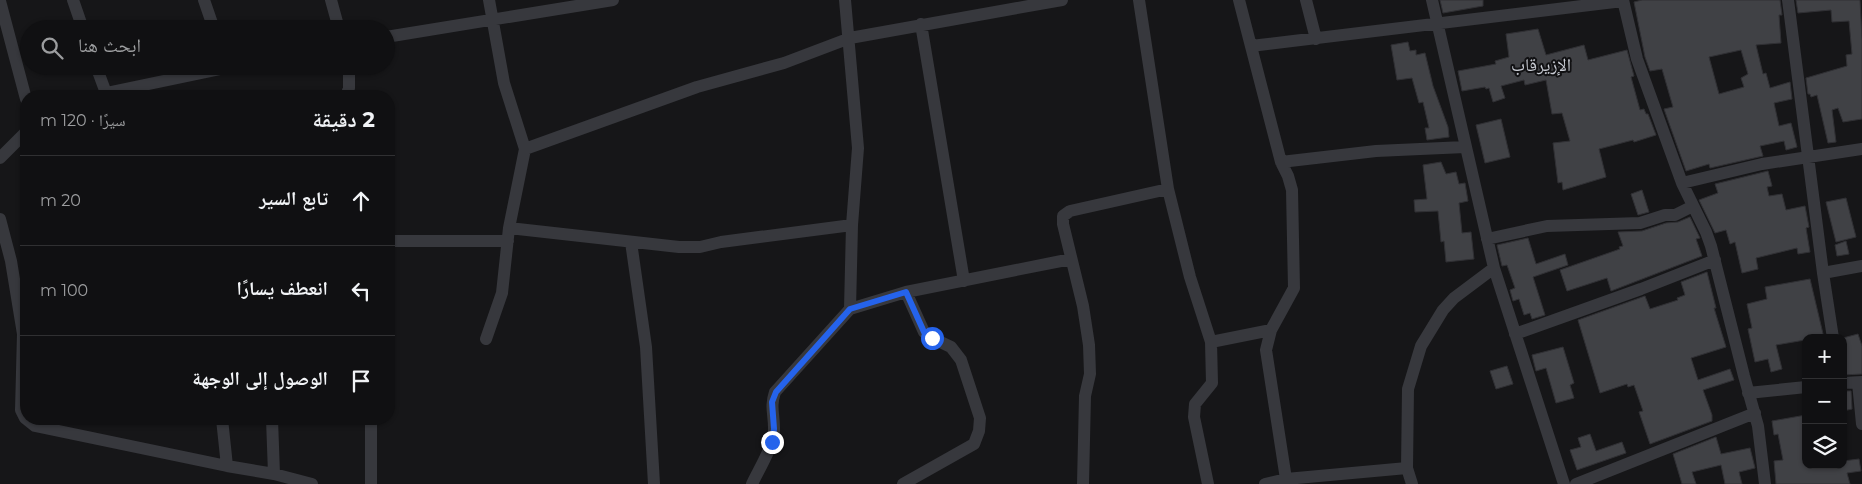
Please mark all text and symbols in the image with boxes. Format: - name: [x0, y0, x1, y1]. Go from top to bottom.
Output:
- search box: [20, 20, 395, 75]
- icon: search: [38, 34, 66, 62]
- text: ابحث هنا: [78, 34, 141, 57]
- district label: الإزيرقاب: [1511, 54, 1571, 76]
- text: 2 دقيقة: [313, 107, 375, 132]
- text: سيرًا · 120 m: [40, 111, 126, 130]
- text: تابع السير: [259, 187, 328, 210]
- icon: ahead: [347, 187, 375, 215]
- text: 20 m: [40, 191, 81, 210]
- text: انعطف يسارًا: [236, 277, 328, 300]
- icon: left: [347, 277, 375, 305]
- text: 100 m: [40, 281, 88, 300]
- route start: [921, 327, 944, 350]
- map controls: [1802, 334, 1847, 469]
- button: +: [1802, 334, 1847, 379]
- text: الوصول إلى الوجهة: [192, 367, 328, 390]
- icon: arrive: [347, 367, 375, 395]
- button: −: [1802, 379, 1847, 424]
- button: layers: [1802, 424, 1847, 469]
- route end: [761, 431, 784, 454]

